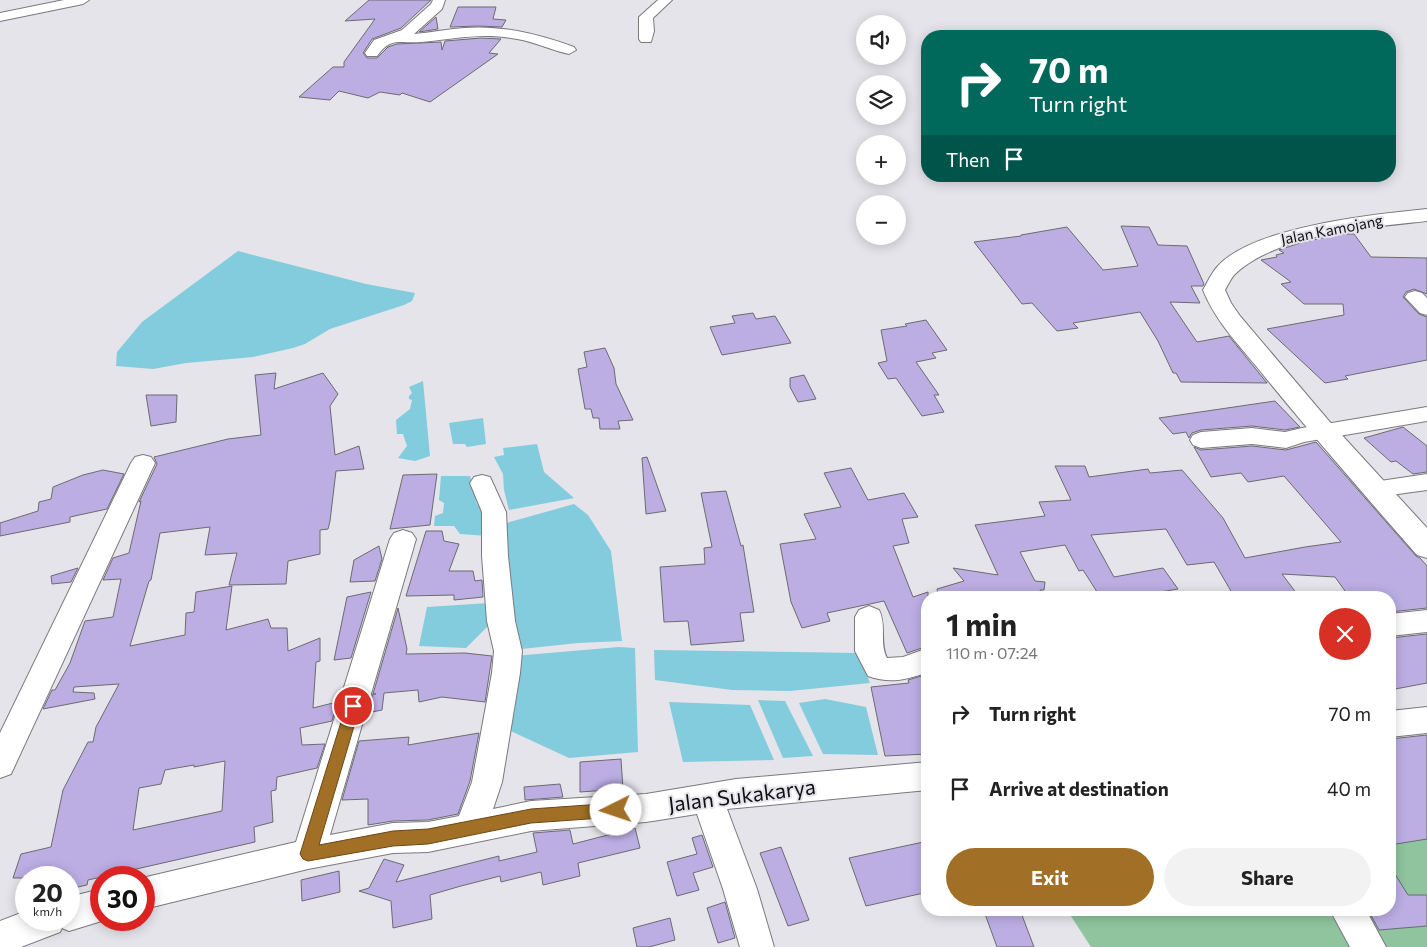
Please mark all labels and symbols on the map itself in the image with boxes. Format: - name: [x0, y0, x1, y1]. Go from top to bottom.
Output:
- street label: Jalan Kamojang: [1279, 210, 1384, 248]
- pin: [332, 685, 374, 727]
- street label: Jalan Sukakarya: [667, 773, 817, 816]
- position arrow: [589, 783, 641, 835]
- speed limit sign: 30: [90, 866, 155, 931]

